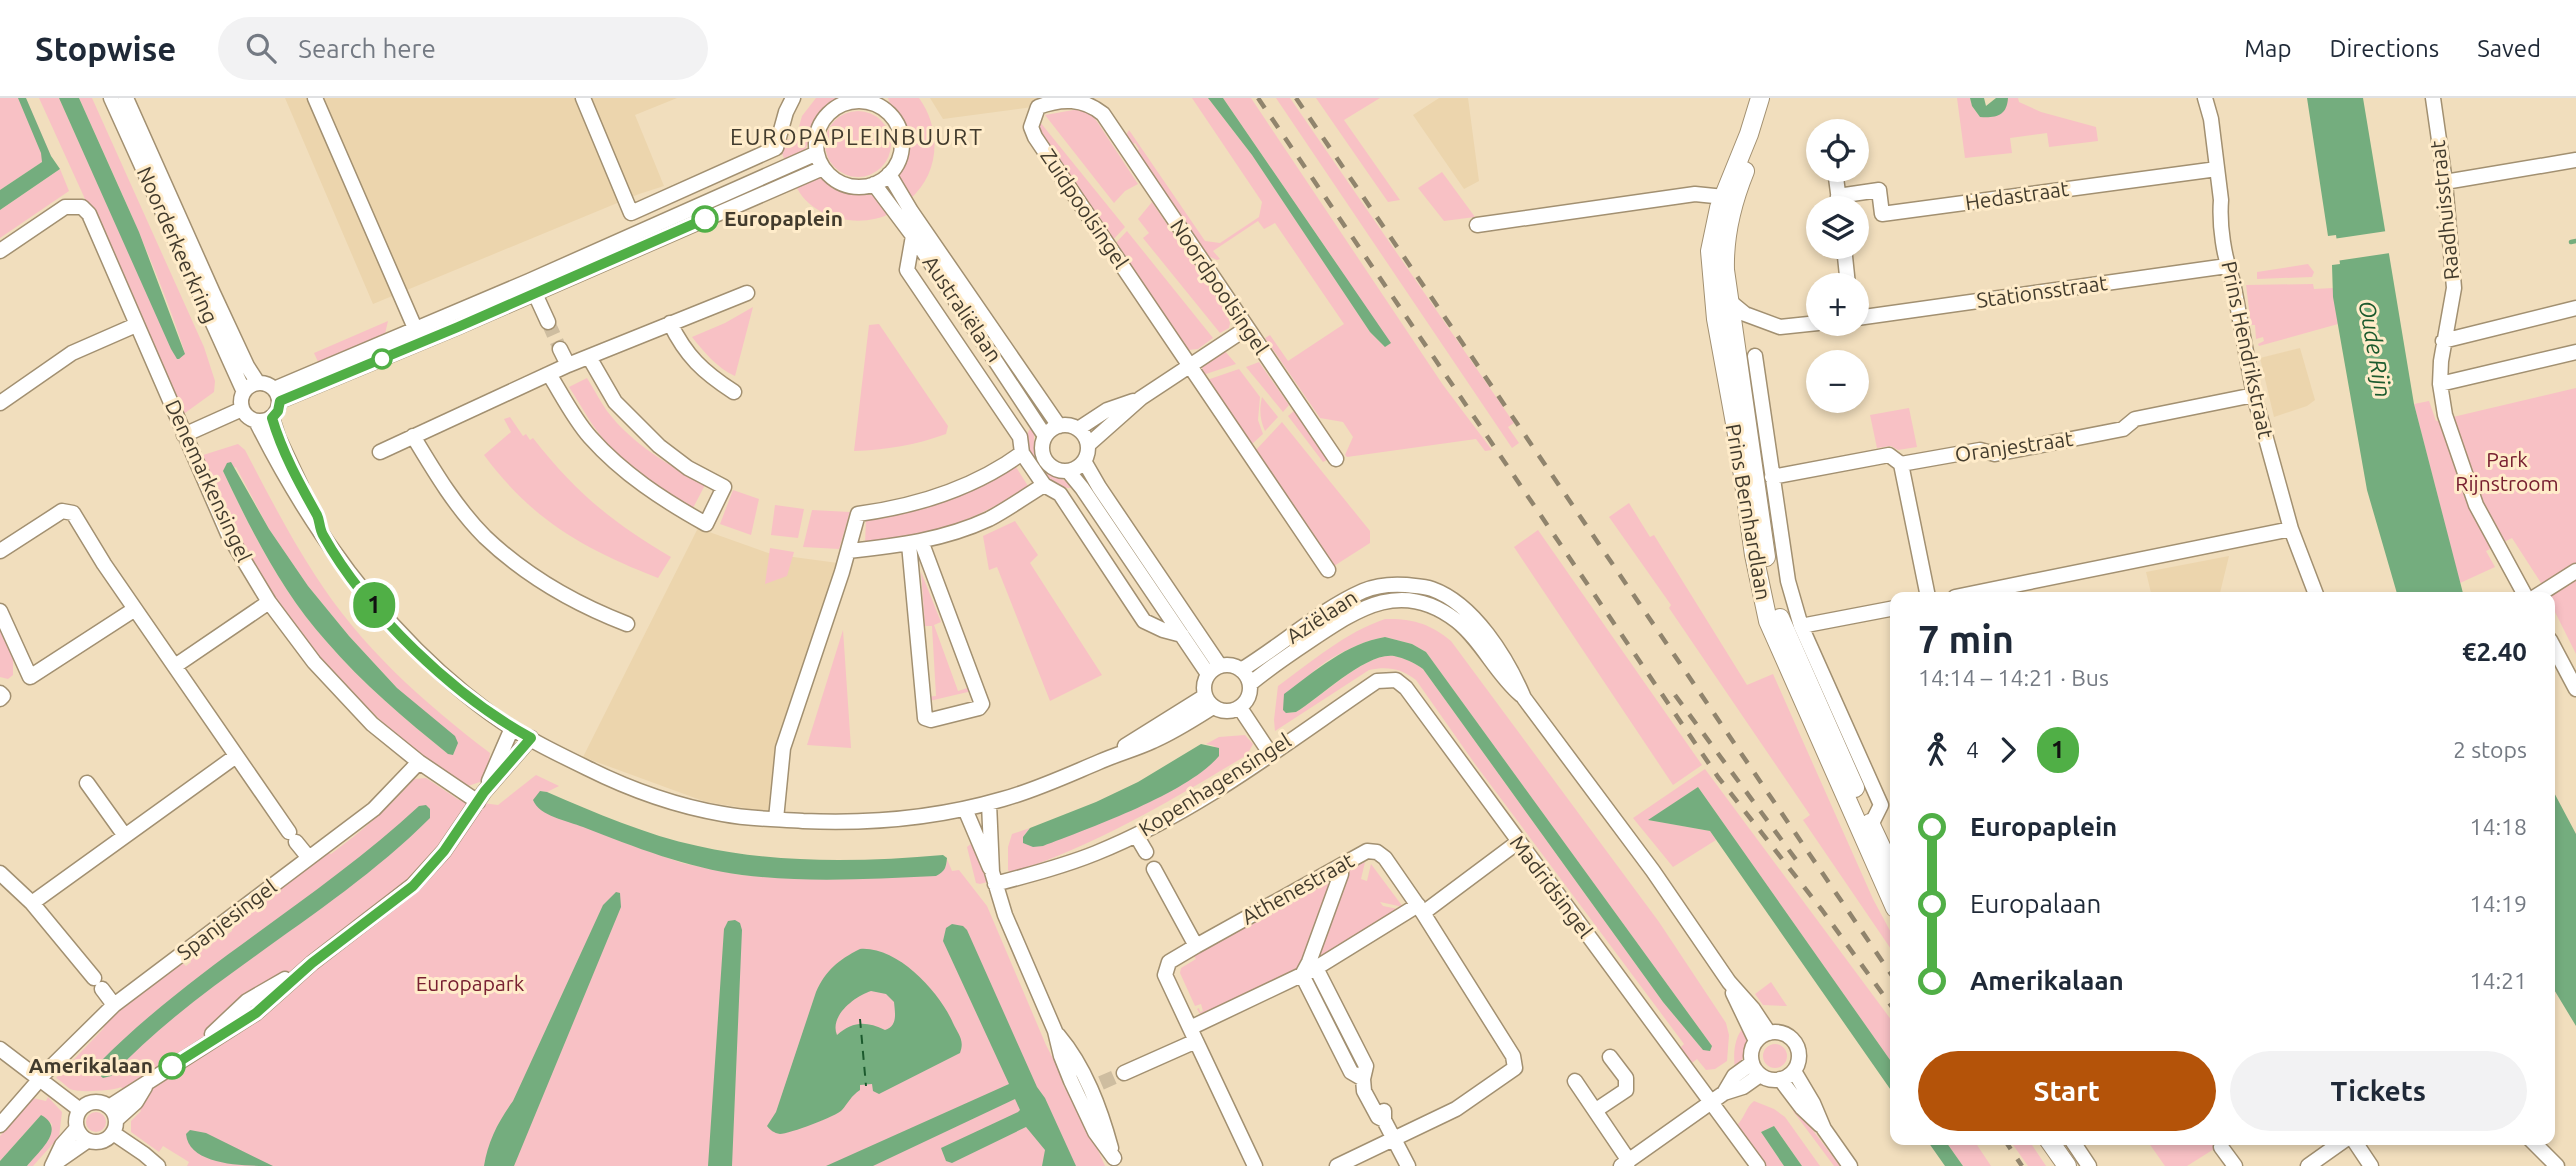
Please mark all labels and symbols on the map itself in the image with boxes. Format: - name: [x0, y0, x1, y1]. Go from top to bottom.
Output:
- district label: EUROPAPLEINBUURT: [730, 124, 984, 149]
- street label: Raadhuisstraat: [2425, 139, 2463, 281]
- street label: Zuidpoolsingel: [1036, 144, 1134, 273]
- street label: Noorderkeerkring: [133, 163, 223, 326]
- street label: Hedastraat: [1963, 176, 2070, 214]
- marker: Europaplein: [692, 206, 718, 232]
- place label: Europaplein: [724, 206, 843, 230]
- street label: Noordpoolsingel: [1166, 214, 1274, 358]
- street label: Australiëlaan: [918, 251, 1007, 366]
- street label: Prins Hendrikstraat: [2217, 259, 2279, 441]
- street label: Stationsstraat: [1975, 270, 2109, 312]
- water label: Oude Rijn: [2355, 298, 2396, 399]
- unlabelled marker: [372, 349, 392, 369]
- street label: Denemarkensingel: [161, 396, 257, 565]
- street label: Prins Bernhardlaan: [1722, 422, 1776, 602]
- street label: Oranjestraat: [1953, 426, 2074, 466]
- park label: Park Rijnstroom: [2455, 447, 2559, 495]
- line badge: 1: [351, 582, 397, 628]
- street label: Aziëlaan: [1282, 584, 1361, 648]
- street label: Kopenhagensingel: [1134, 728, 1295, 841]
- street label: Madridsingel: [1505, 830, 1598, 942]
- street label: Athenestraat: [1237, 848, 1358, 929]
- street label: Spanjesingel: [172, 874, 281, 964]
- park label: Europapark: [416, 971, 525, 995]
- place label: Amerikalaan: [29, 1053, 153, 1077]
- marker: Amerikalaan: [159, 1053, 185, 1079]

